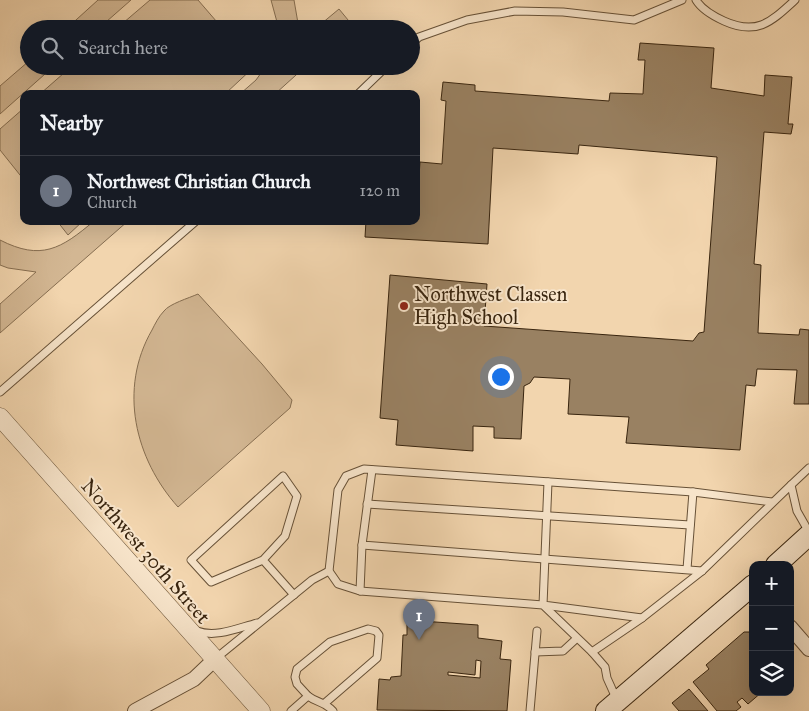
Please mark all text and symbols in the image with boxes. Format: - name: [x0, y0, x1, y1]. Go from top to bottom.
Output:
- search box: [20, 20, 420, 75]
- icon: search: [38, 34, 66, 62]
- text: Search here: [78, 36, 168, 59]
- text: Nearby: [40, 110, 103, 136]
- text: Northwest Christian Church: [87, 170, 311, 193]
- text: 1: [53, 181, 59, 200]
- text: 120 m: [360, 181, 400, 200]
- text: Church: [87, 193, 137, 212]
- place label: Northwest Classen High School: [414, 282, 568, 330]
- marker: Northwest Classen High School: [398, 300, 410, 312]
- your location: [488, 364, 514, 390]
- street label: Northwest 30th Street: [77, 474, 215, 628]
- map controls: [749, 561, 794, 696]
- button: +: [749, 561, 794, 606]
- pin: 1: [403, 599, 435, 640]
- button: −: [749, 606, 794, 651]
- button: layers: [749, 651, 794, 696]

